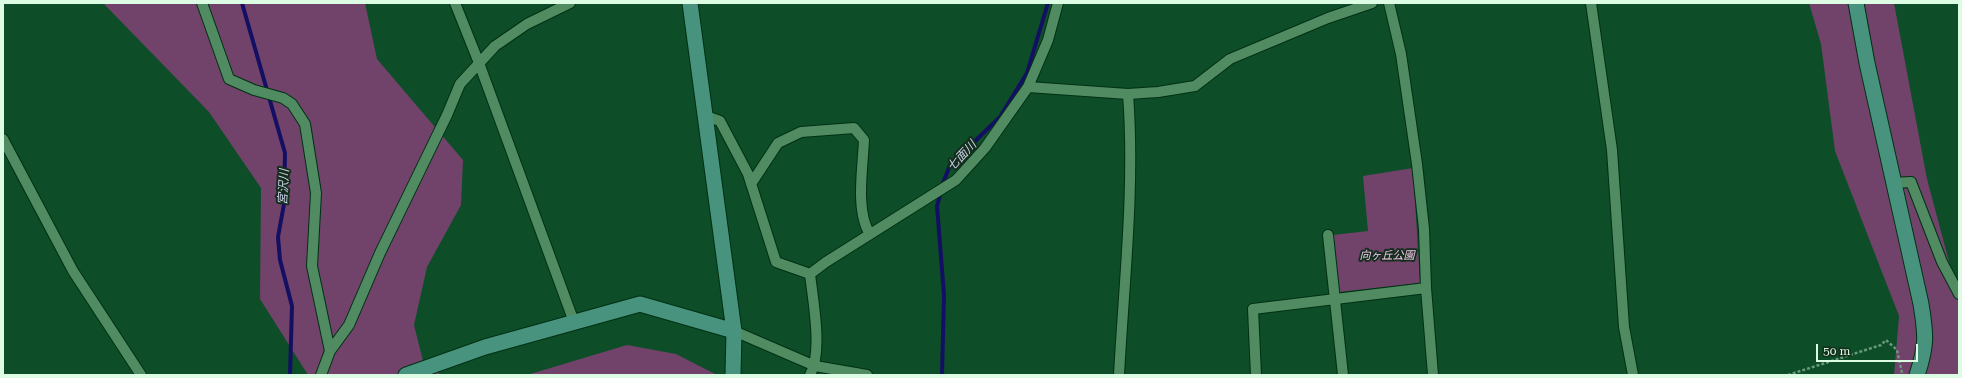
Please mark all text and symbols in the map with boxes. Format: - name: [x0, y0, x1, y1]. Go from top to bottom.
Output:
- water label: 七面川: [944, 138, 980, 174]
- water label: 宮沢川: [276, 169, 292, 205]
- park label: 向ヶ丘公園: [1360, 249, 1414, 263]
- scale bar: [1818, 336, 1920, 362]
- text: 50 m: [1823, 344, 1850, 358]

